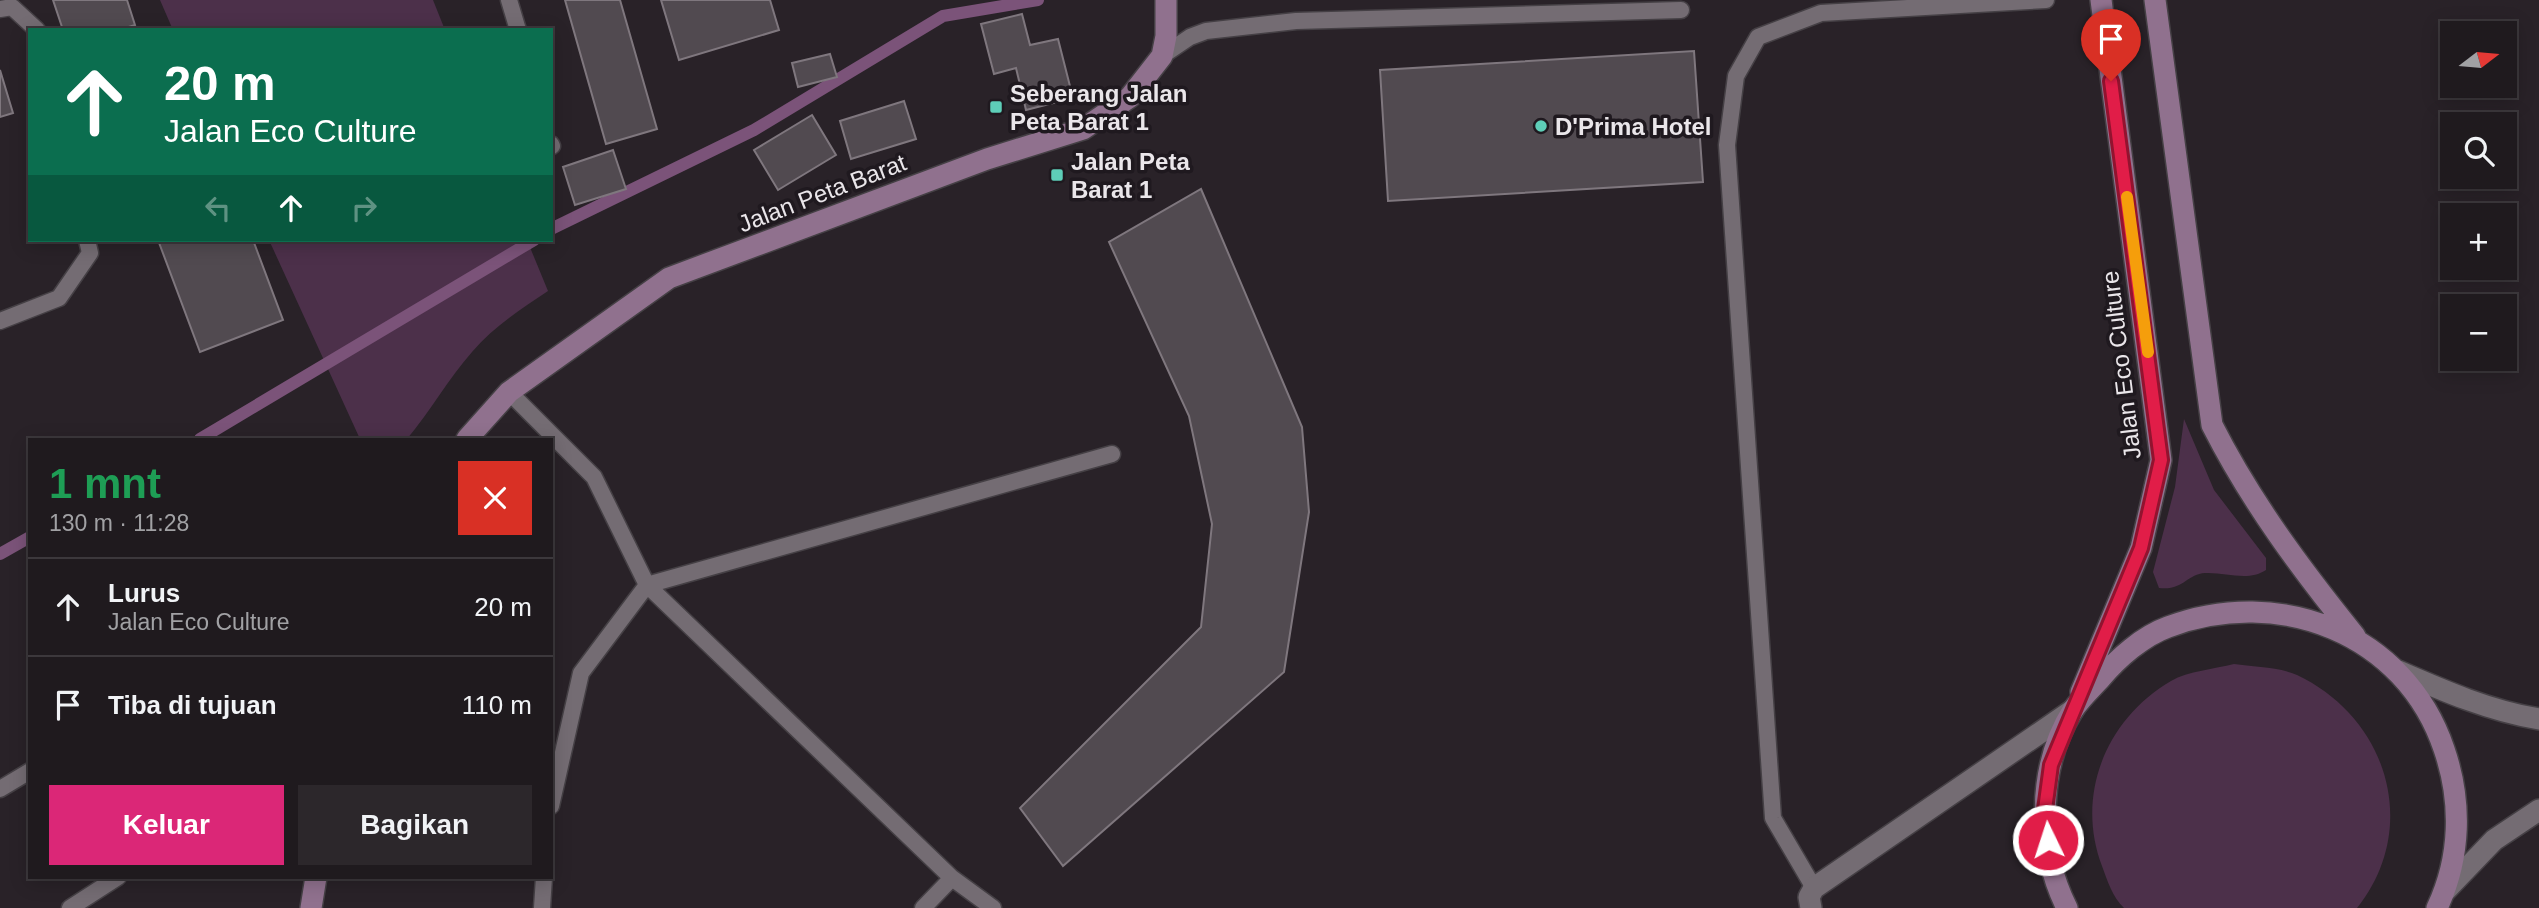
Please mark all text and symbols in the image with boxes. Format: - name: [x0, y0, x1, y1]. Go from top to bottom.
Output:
- pin: [2081, 9, 2141, 81]
- icon: arrive: [2092, 20, 2130, 58]
- north arrow: [2440, 21, 2516, 98]
- map controls: [2440, 21, 2517, 371]
- icon: ahead: [49, 56, 140, 147]
- text: 20 m: [164, 56, 276, 110]
- place label: Seberang Jalan Peta Barat 1: [1010, 80, 1187, 135]
- marker: Seberang Jalan Peta Barat 1: [988, 99, 1004, 115]
- button: search: [2440, 112, 2517, 189]
- text: Jalan Eco Culture: [164, 113, 417, 149]
- place label: D'Prima Hotel: [1555, 113, 1711, 140]
- marker: D'Prima Hotel: [1533, 118, 1549, 134]
- street label: Jalan Peta Barat: [734, 148, 910, 237]
- place label: Jalan Peta Barat 1: [1071, 148, 1190, 203]
- marker: Jalan Peta Barat 1: [1049, 167, 1065, 183]
- icon: left: [199, 189, 237, 227]
- icon: ahead: [272, 189, 310, 227]
- icon: right: [345, 189, 383, 227]
- button: +: [2440, 203, 2517, 280]
- street label: Jalan Eco Culture: [2096, 269, 2146, 461]
- button: −: [2440, 294, 2517, 371]
- text: 1 mnt: [49, 460, 161, 507]
- button: close: [458, 461, 532, 535]
- text: 130 m · 11:28: [49, 510, 189, 536]
- text: Lurus: [108, 578, 180, 608]
- icon: ahead: [49, 588, 87, 626]
- text: 20 m: [474, 592, 532, 622]
- text: Jalan Eco Culture: [108, 609, 290, 635]
- icon: arrive: [49, 686, 87, 724]
- text: Tiba di tujuan: [108, 690, 277, 720]
- text: 110 m: [462, 690, 532, 720]
- button: Keluar: [49, 785, 284, 865]
- button: Bagikan: [298, 785, 532, 865]
- position arrow: [2011, 803, 2085, 877]

